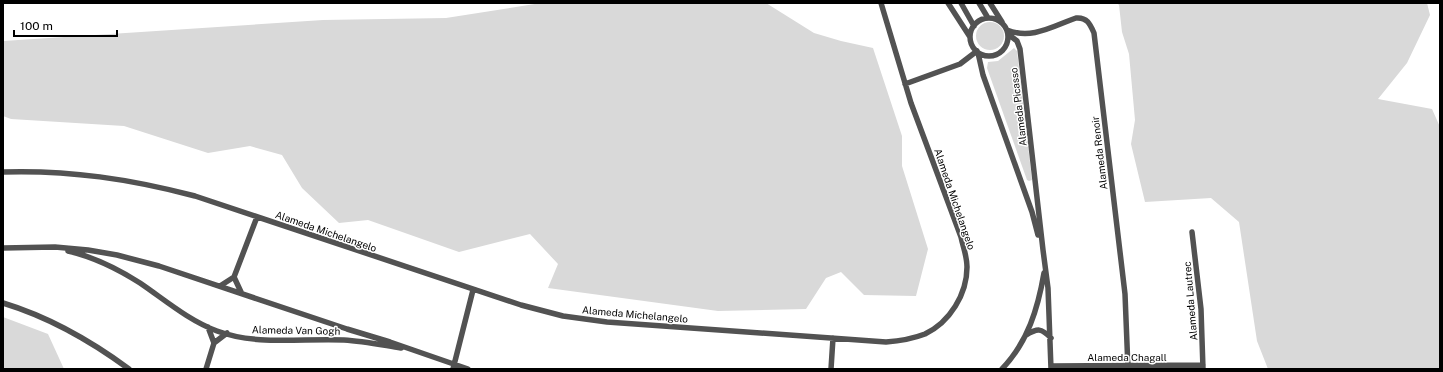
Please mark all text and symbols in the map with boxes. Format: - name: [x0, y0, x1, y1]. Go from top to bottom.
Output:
- scale bar: [14, 12, 117, 38]
- text: 100 m: [20, 19, 53, 33]
- street label: Alameda Picasso: [1007, 67, 1029, 147]
- street label: Alameda Renoir: [1089, 115, 1109, 190]
- street label: Alameda Michelangelo: [932, 147, 978, 252]
- street label: Alameda Michelangelo: [274, 208, 379, 254]
- street label: Alameda Lautrec: [1181, 261, 1199, 341]
- street label: Alameda Michelangelo: [581, 303, 689, 325]
- street label: Alameda Van Gogh: [252, 323, 341, 337]
- street label: Alameda Chagall: [1087, 351, 1167, 363]

